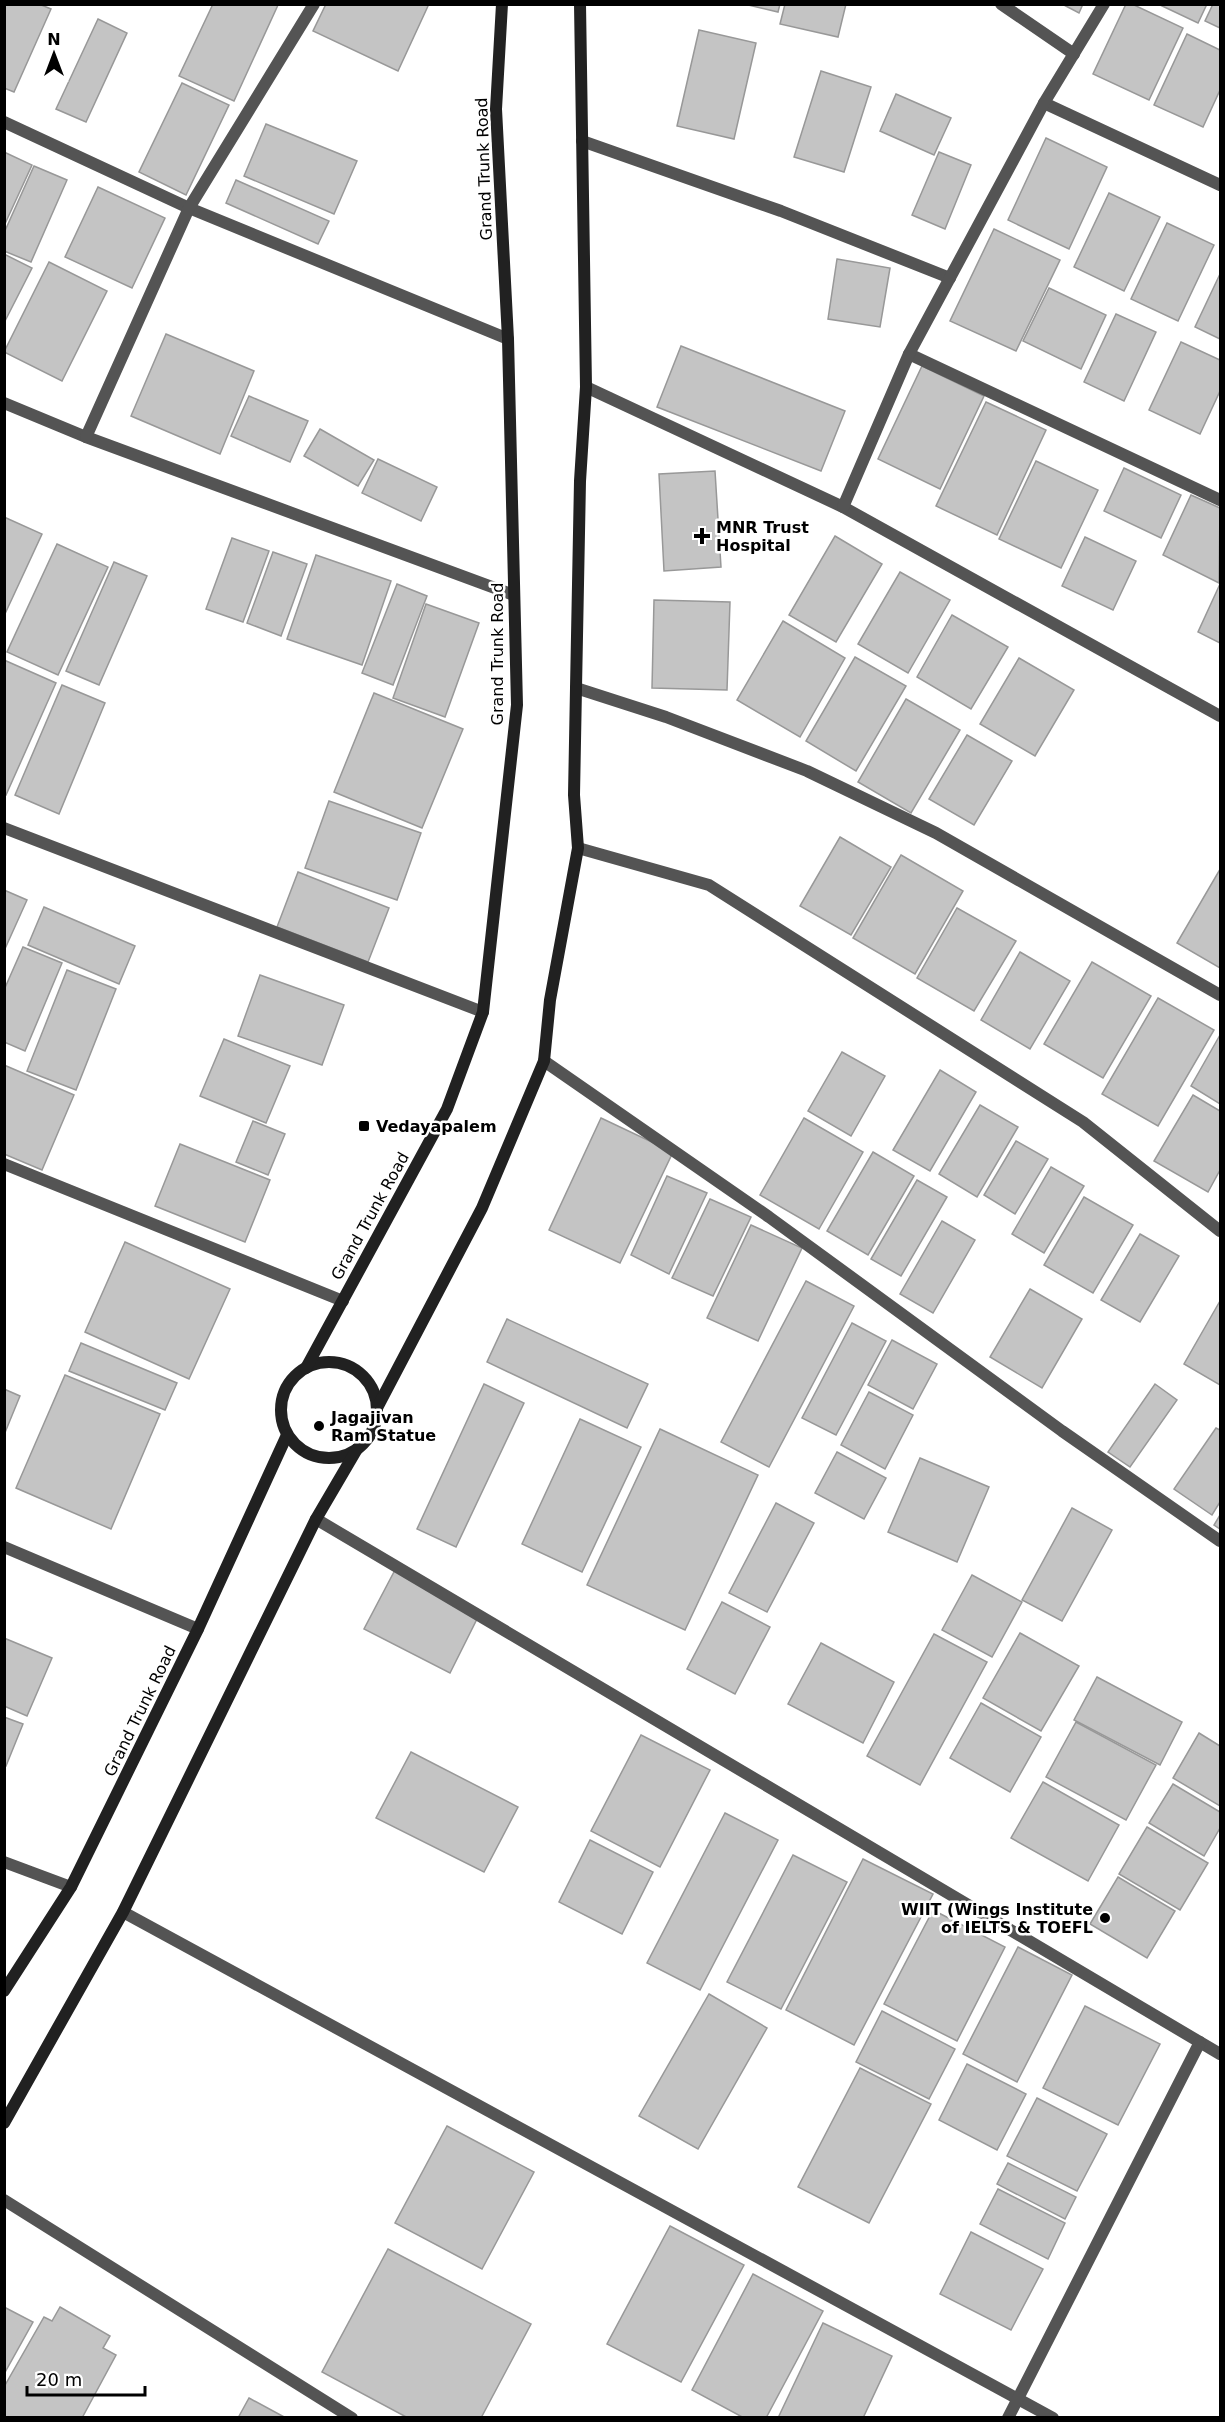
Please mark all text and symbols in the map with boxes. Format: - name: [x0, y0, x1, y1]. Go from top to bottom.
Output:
- north arrow: [24, 24, 84, 84]
- text: N: [47, 30, 61, 49]
- street label: Grand Trunk Road: [472, 97, 496, 241]
- place label: MNR Trust Hospital: [716, 518, 809, 555]
- marker: MNR Trust Hospital: [693, 527, 711, 545]
- street label: Grand Trunk Road: [488, 583, 507, 725]
- place label: Vedayapalem: [376, 1117, 497, 1136]
- marker: Vedayapalem: [357, 1119, 371, 1133]
- street label: Grand Trunk Road: [327, 1149, 413, 1283]
- place label: Jagajivan Ram Statue: [330, 1408, 436, 1445]
- marker: Jagajivan Ram Statue: [312, 1419, 326, 1433]
- street label: Grand Trunk Road: [100, 1643, 180, 1779]
- place label: WIIT (Wings Institute of IELTS & TOEFL: [901, 1900, 1093, 1937]
- marker: WIIT (Wings Institute of IELTS & TOEFL: [1098, 1911, 1112, 1925]
- scale bar: [27, 2359, 146, 2397]
- text: 20 m: [36, 2369, 82, 2390]

